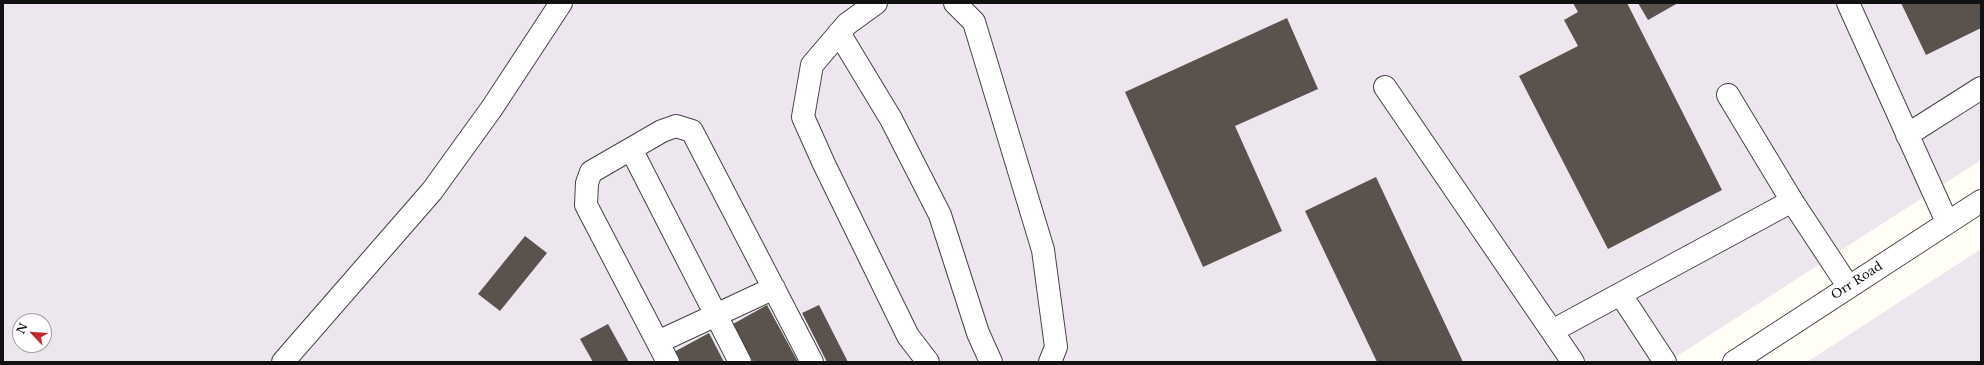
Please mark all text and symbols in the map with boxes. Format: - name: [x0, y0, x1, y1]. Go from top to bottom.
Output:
- street label: Orr Road: [1829, 259, 1885, 303]
- north arrow: [12, 313, 52, 353]
- text: N: [14, 321, 31, 336]

